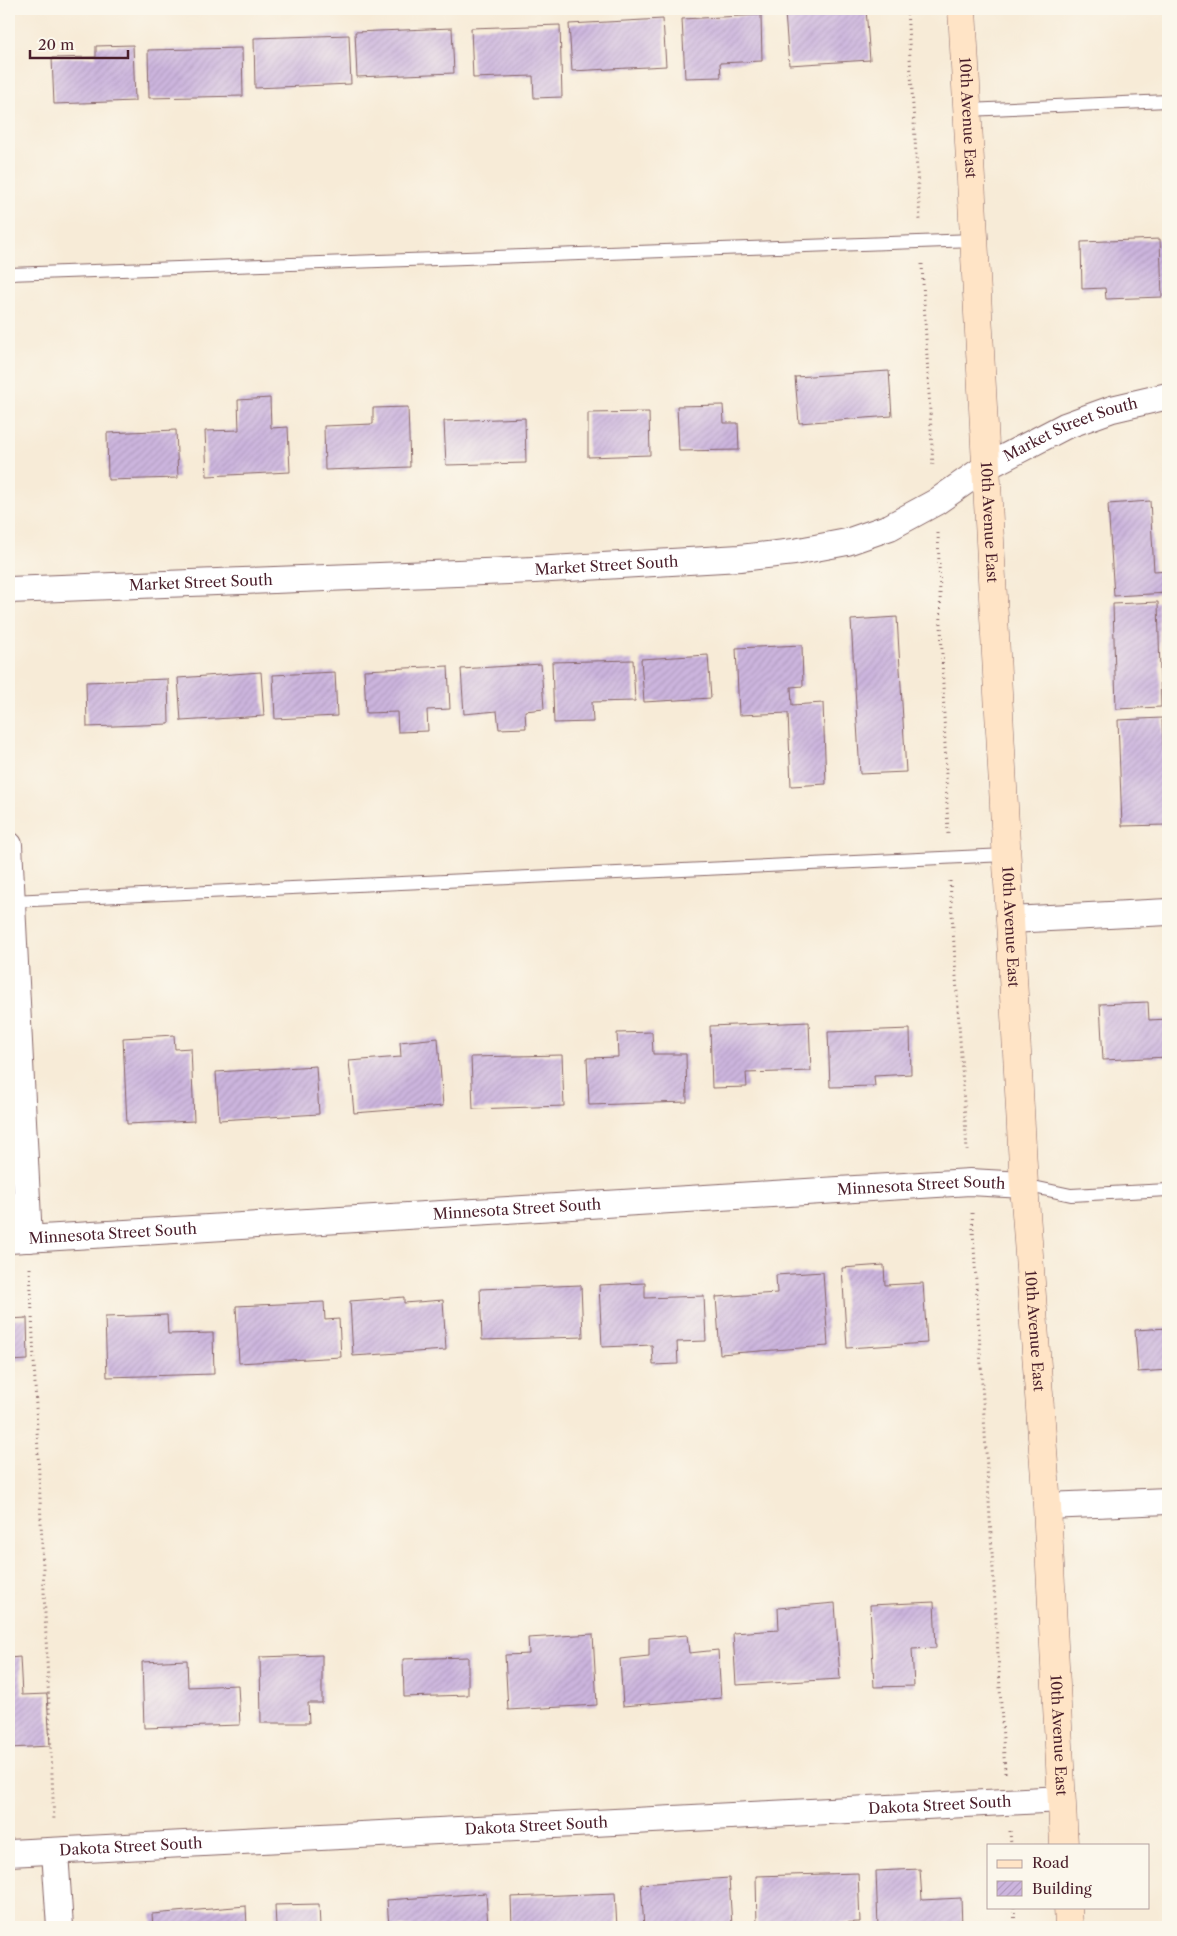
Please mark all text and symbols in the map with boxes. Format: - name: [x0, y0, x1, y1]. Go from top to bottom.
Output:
- scale bar: [30, 28, 128, 60]
- text: 20 m: [38, 35, 74, 54]
- street label: 10th Avenue East: [956, 57, 981, 180]
- street label: Market Street South: [1000, 393, 1140, 465]
- street label: 10th Avenue East: [977, 461, 1002, 584]
- street label: Market Street South: [534, 552, 679, 579]
- street label: Market Street South: [129, 570, 274, 594]
- street label: 10th Avenue East: [998, 866, 1024, 988]
- street label: Minnesota Street South: [837, 1172, 1007, 1199]
- street label: Minnesota Street South: [432, 1194, 602, 1223]
- street label: Minnesota Street South: [28, 1219, 198, 1248]
- street label: 10th Avenue East: [1021, 1270, 1049, 1393]
- street label: 10th Avenue East: [1046, 1674, 1072, 1797]
- street label: Dakota Street South: [868, 1792, 1012, 1818]
- street label: Dakota Street South: [464, 1812, 609, 1839]
- street label: Dakota Street South: [59, 1833, 203, 1859]
- legend: [987, 1844, 1150, 1908]
- text: Road: [1032, 1853, 1069, 1872]
- text: Building: [1032, 1879, 1092, 1898]

